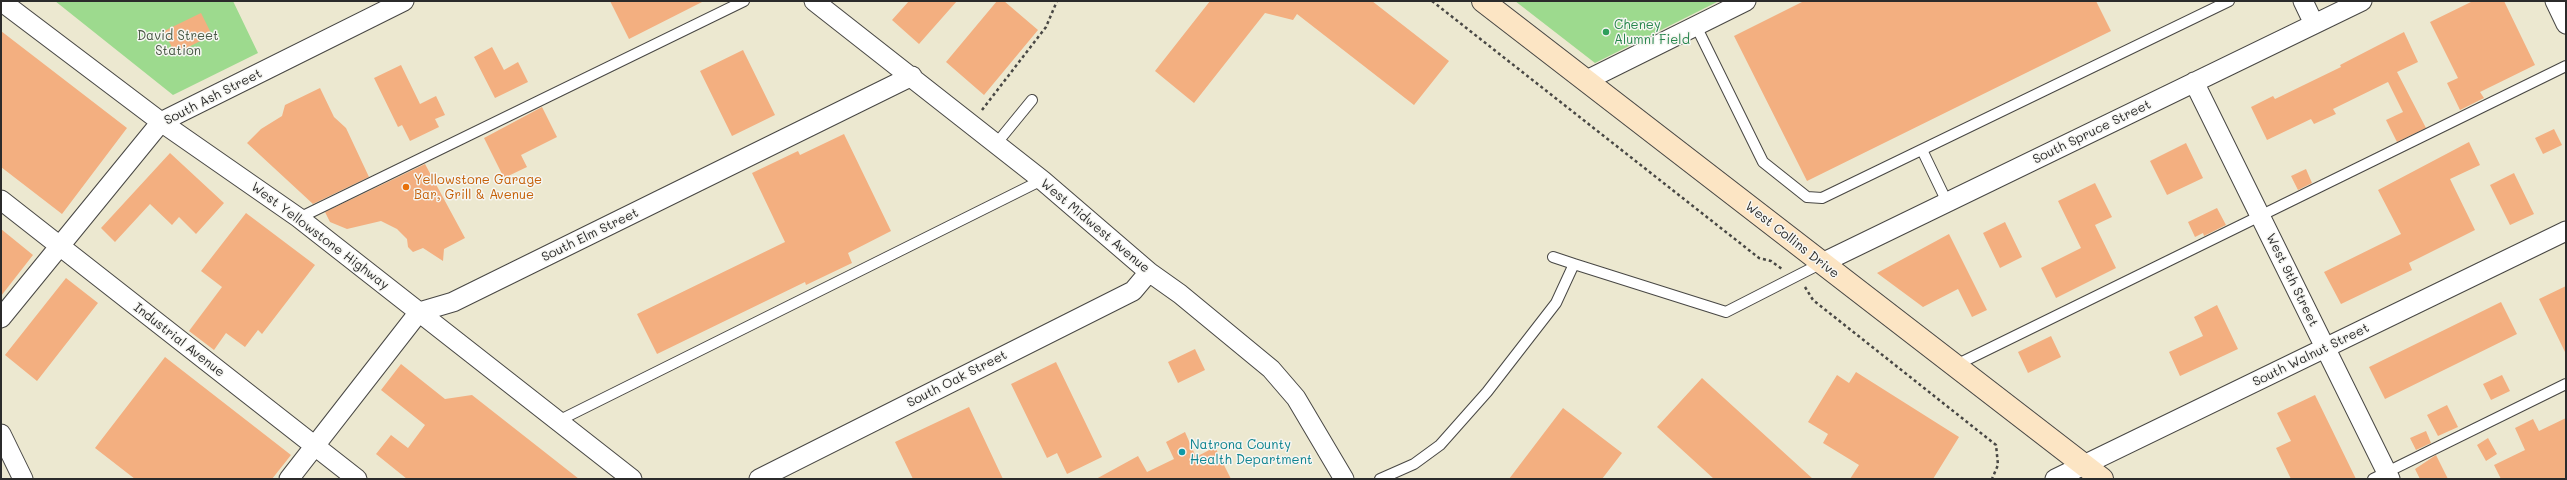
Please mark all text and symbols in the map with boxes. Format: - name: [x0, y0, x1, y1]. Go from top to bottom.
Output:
- place label: Cheney Alumni Field: [1614, 17, 1690, 48]
- marker: Cheney Alumni Field: [1601, 27, 1611, 37]
- park label: David Street Station: [137, 28, 219, 59]
- street label: South Ash Street: [162, 66, 264, 128]
- street label: South Spruce Street: [2030, 97, 2154, 167]
- place label: Yellowstone Garage Bar, Grill & Avenue: [414, 172, 542, 203]
- street label: West Midwest Avenue: [1037, 176, 1153, 276]
- street label: West Yellowstone Highway: [248, 179, 392, 293]
- marker: Yellowstone Garage Bar, Grill & Avenue: [401, 182, 411, 192]
- street label: West Collins Drive: [1742, 198, 1842, 282]
- street label: South Elm Street: [539, 205, 641, 265]
- street label: West 9th Street: [2263, 231, 2321, 329]
- street label: Industrial Avenue: [130, 300, 228, 380]
- street label: South Walnut Street: [2250, 320, 2372, 390]
- street label: South Oak Street: [904, 347, 1010, 411]
- place label: Natrona County Health Department: [1190, 437, 1313, 468]
- marker: Natrona County Health Department: [1177, 447, 1187, 457]

